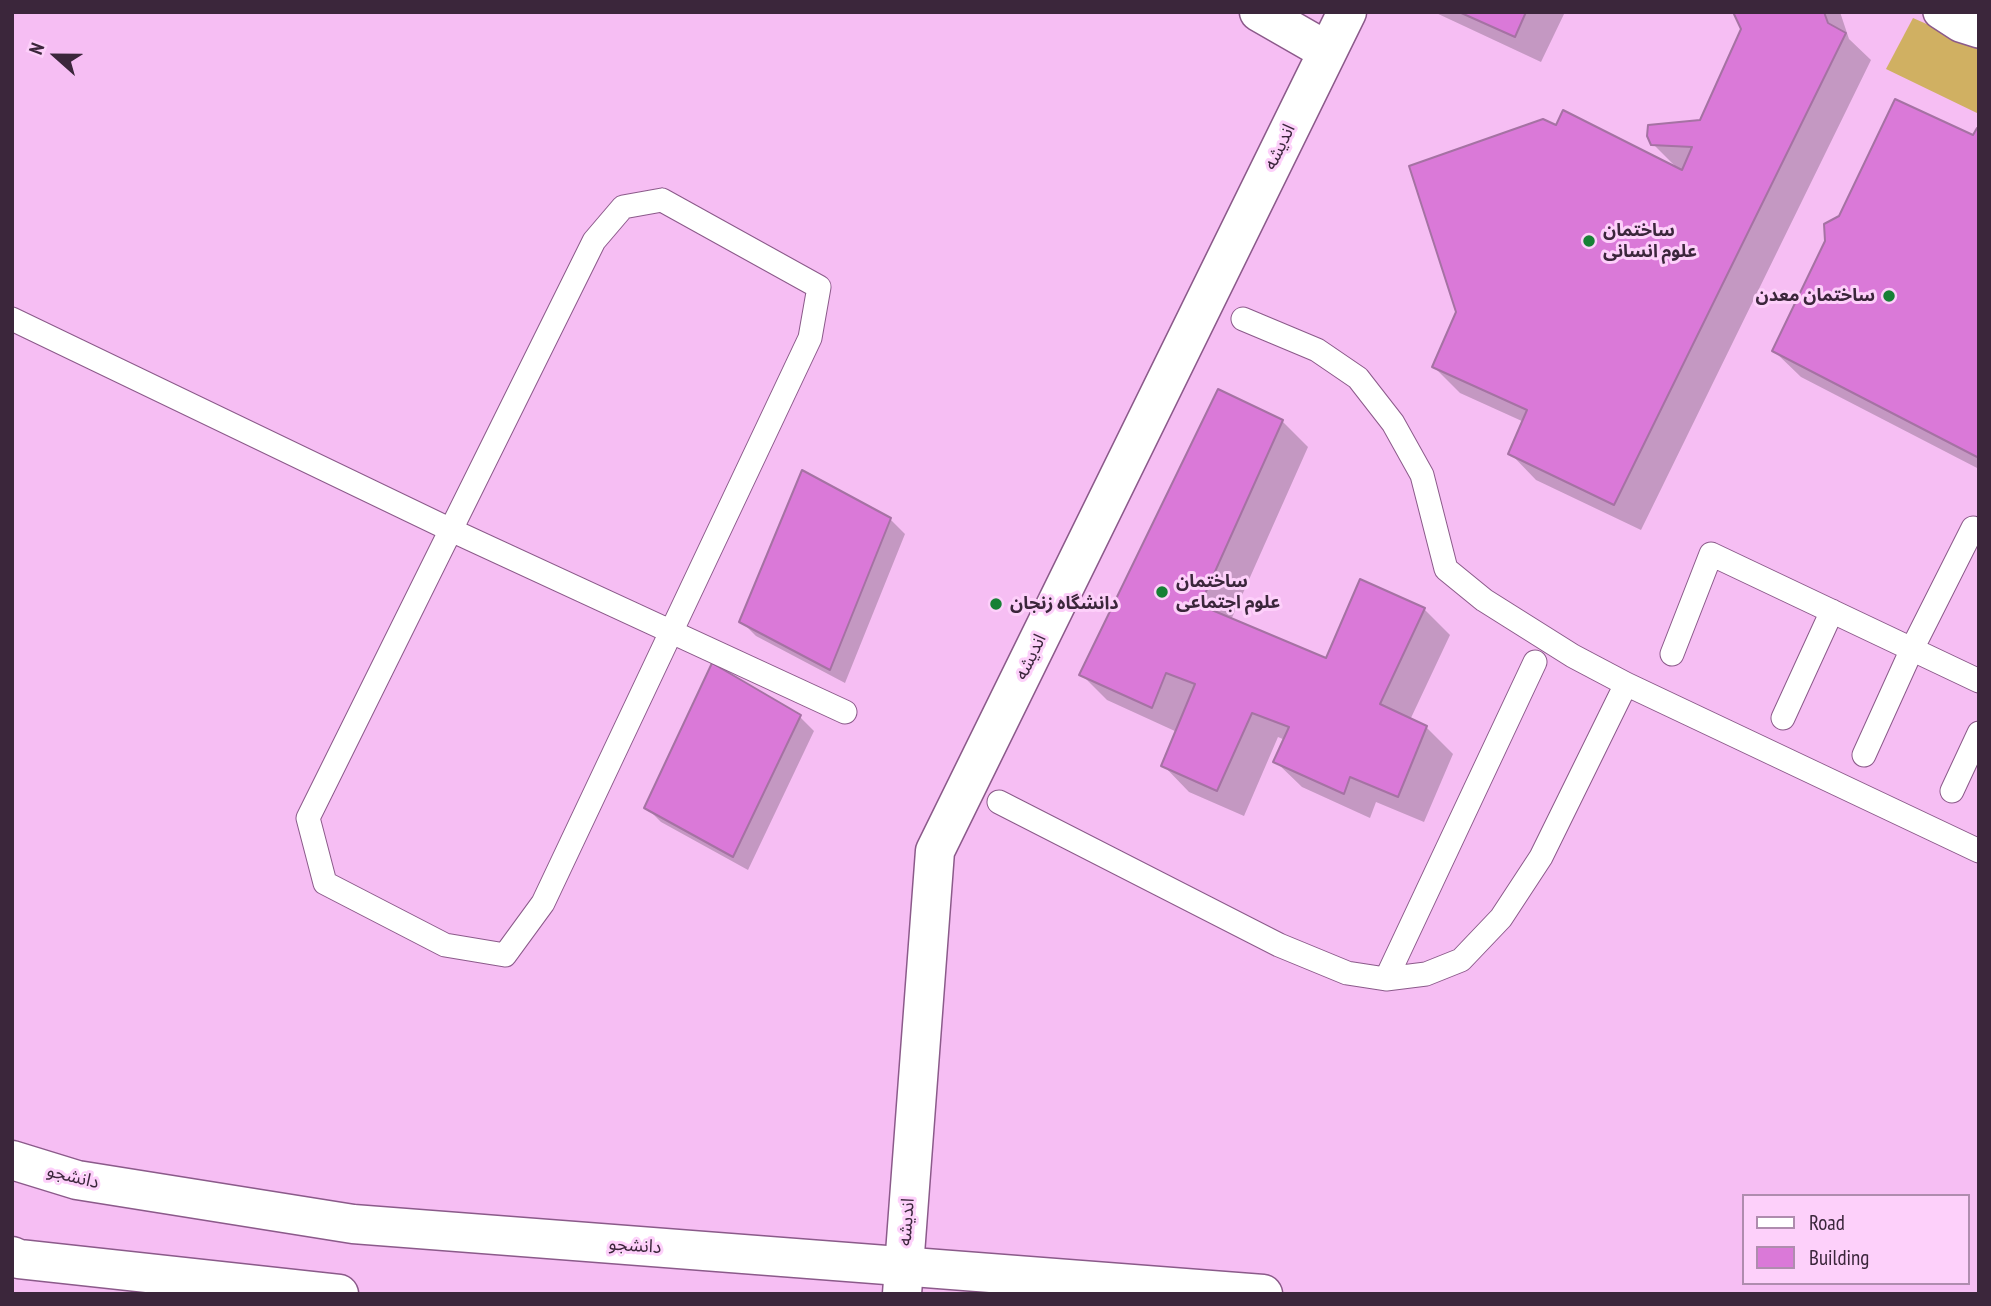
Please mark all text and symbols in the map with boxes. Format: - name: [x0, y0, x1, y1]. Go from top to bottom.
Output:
- north arrow: [21, 21, 91, 91]
- text: N: [23, 39, 49, 58]
- street label: اندیشه: [1260, 121, 1300, 173]
- place label: ساختمان علوم انسانی: [1603, 220, 1697, 262]
- marker: ساختمان علوم انسانی: [1581, 233, 1597, 249]
- place label: ساختمان معدن: [1755, 285, 1875, 307]
- marker: ساختمان معدن: [1881, 288, 1897, 304]
- place label: ساختمان علوم اجتماعی: [1176, 571, 1280, 614]
- marker: ساختمان علوم اجتماعی: [1154, 584, 1170, 600]
- place label: دانشگاه زنجان: [1010, 593, 1119, 615]
- marker: دانشگاه زنجان: [988, 596, 1004, 612]
- street label: اندیشه: [1011, 631, 1051, 683]
- street label: دانشجو: [45, 1160, 101, 1194]
- legend: [1742, 1194, 1970, 1285]
- street label: اندیشه: [895, 1197, 919, 1247]
- text: Road: [1809, 1209, 1845, 1236]
- street label: دانشجو: [608, 1233, 662, 1259]
- text: Building: [1809, 1244, 1869, 1271]

